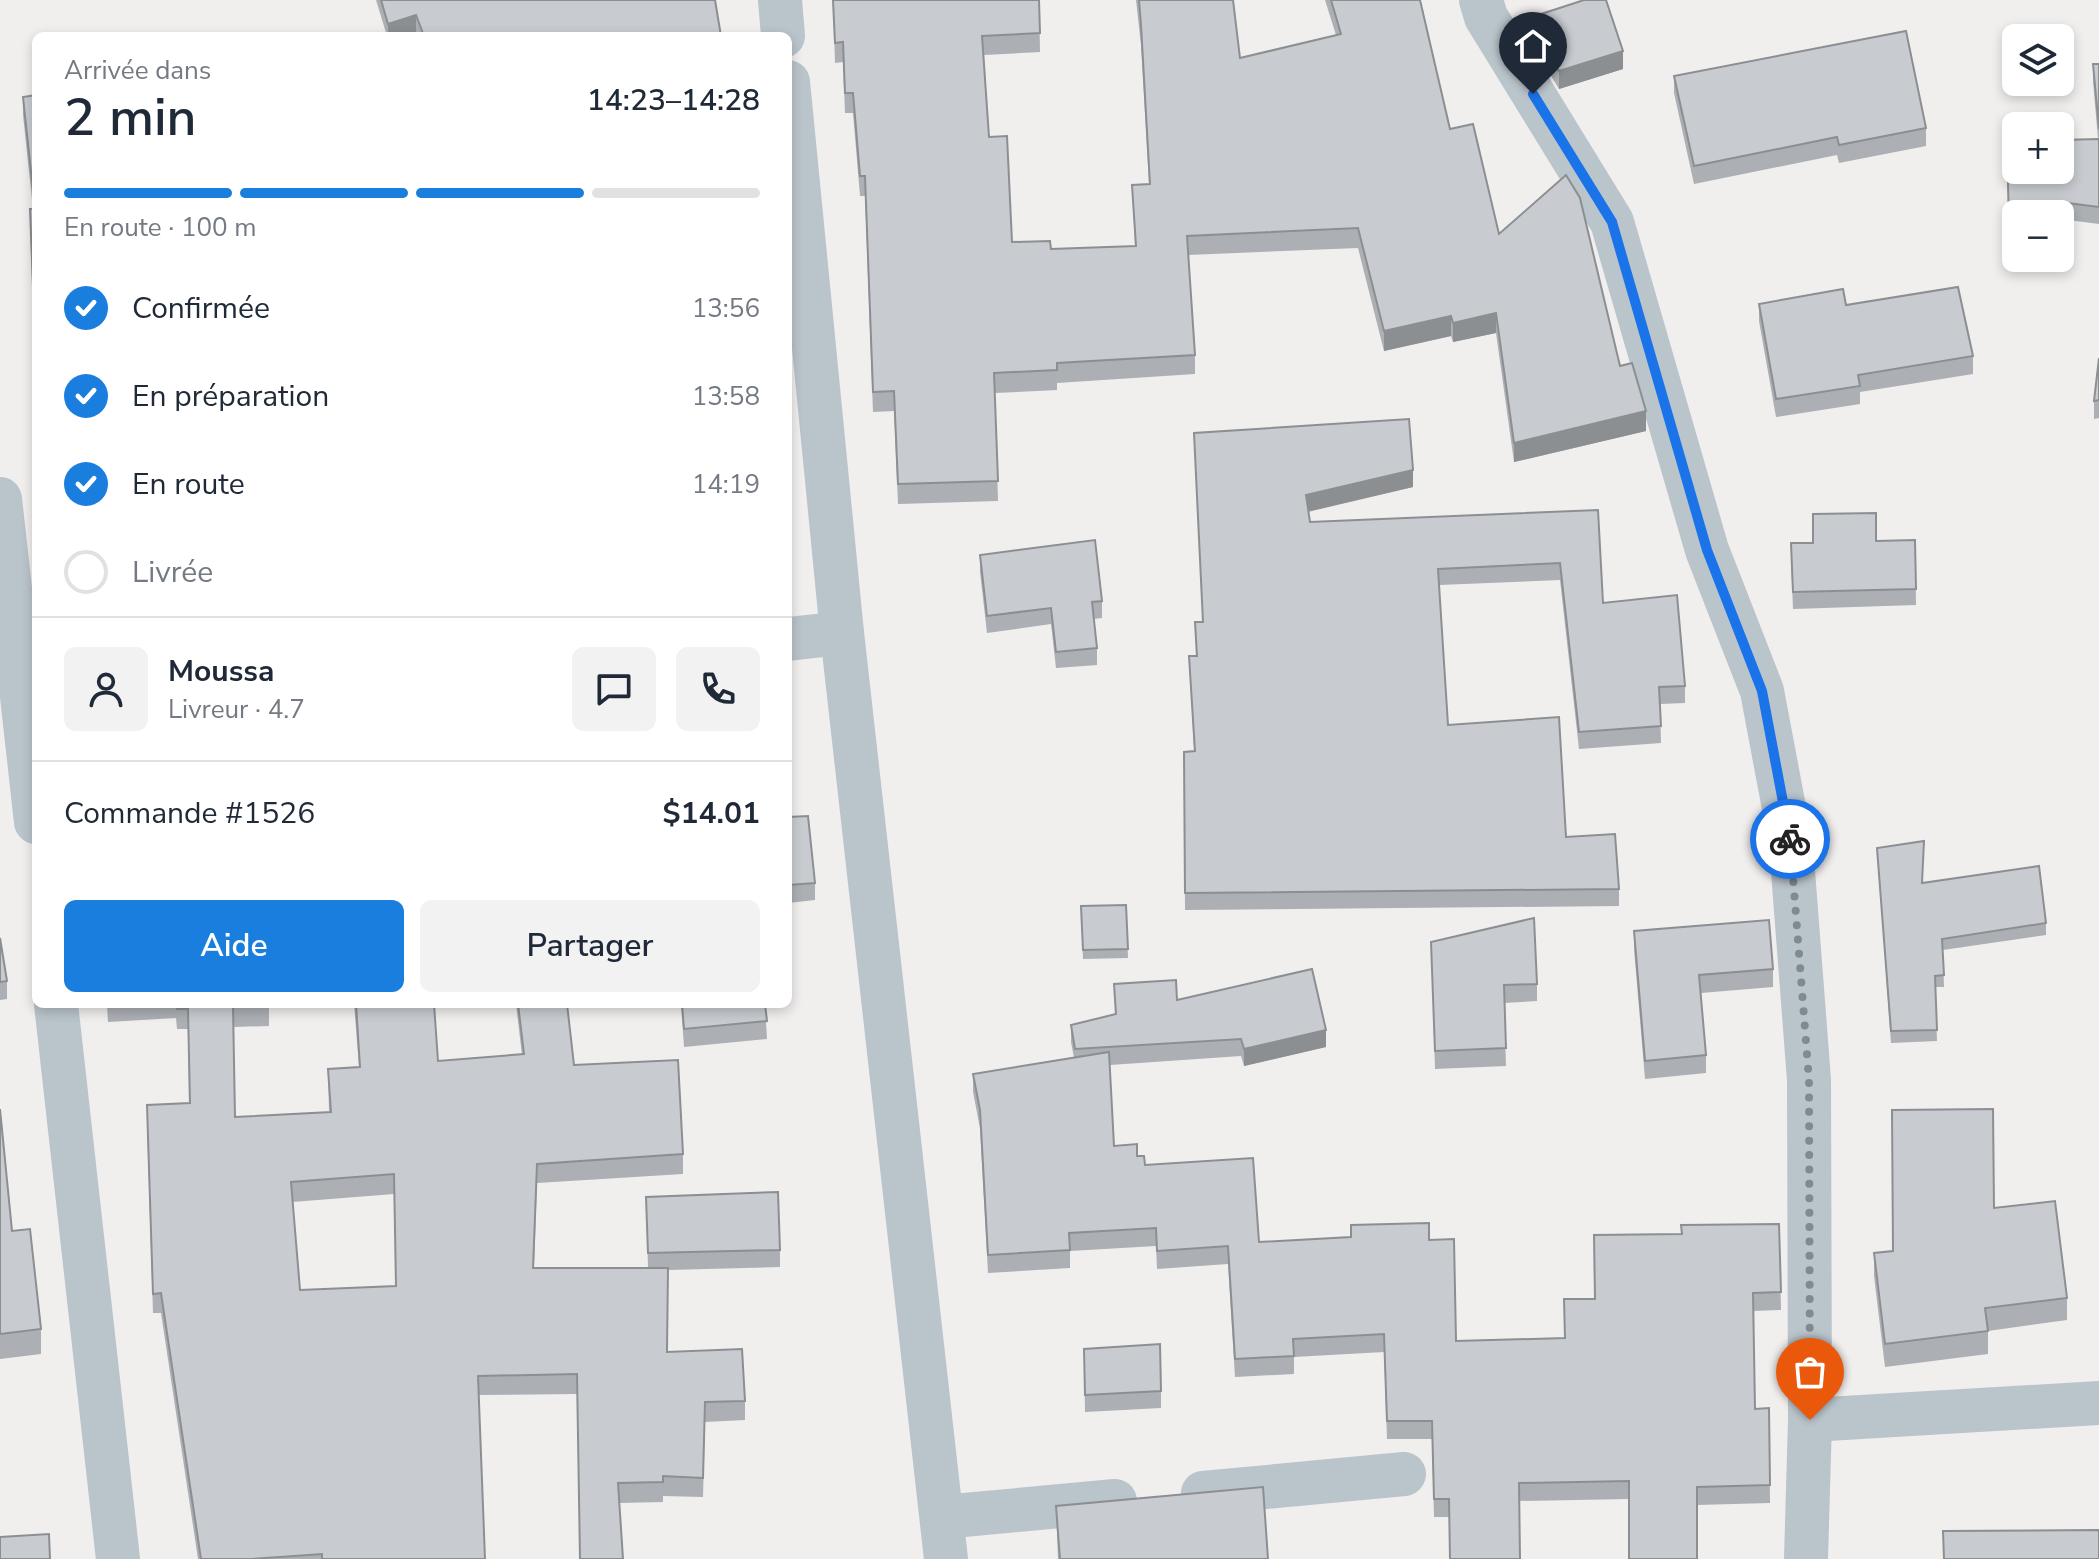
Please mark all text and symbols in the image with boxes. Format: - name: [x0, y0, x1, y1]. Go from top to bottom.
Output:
- pin: [1499, 12, 1567, 94]
- icon: home: [1511, 24, 1555, 68]
- map controls: [2002, 24, 2074, 272]
- button: layers: [2002, 24, 2074, 96]
- text: Arrivée dans: [64, 53, 211, 88]
- text: 14:23–14:28: [587, 80, 760, 121]
- text: 2 min: [64, 82, 197, 153]
- button: +: [2002, 112, 2074, 184]
- button: −: [2002, 200, 2074, 272]
- text: En route · 100 m: [64, 210, 257, 245]
- icon: check: [64, 286, 108, 330]
- text: Confirmée: [132, 288, 270, 329]
- text: 13:56: [692, 291, 760, 326]
- icon: check: [64, 374, 108, 418]
- text: En préparation: [132, 376, 329, 417]
- text: 13:58: [692, 379, 760, 414]
- icon: check: [64, 462, 108, 506]
- text: En route: [132, 464, 245, 505]
- text: 14:19: [692, 467, 760, 502]
- text: Livrée: [132, 552, 213, 593]
- button: person: [64, 647, 148, 731]
- button: chat: [572, 647, 656, 731]
- button: phone: [676, 647, 760, 731]
- text: Moussa: [168, 651, 274, 692]
- text: Livreur · 4.7: [168, 692, 305, 727]
- text: Commande #1526: [64, 793, 315, 834]
- text: $14.01: [663, 793, 760, 834]
- courier: [1750, 799, 1830, 879]
- icon: bike: [1768, 817, 1812, 861]
- button: Aide: [64, 900, 404, 992]
- button: Partager: [420, 900, 760, 992]
- pin: [1776, 1338, 1844, 1420]
- icon: bag: [1788, 1350, 1832, 1394]

